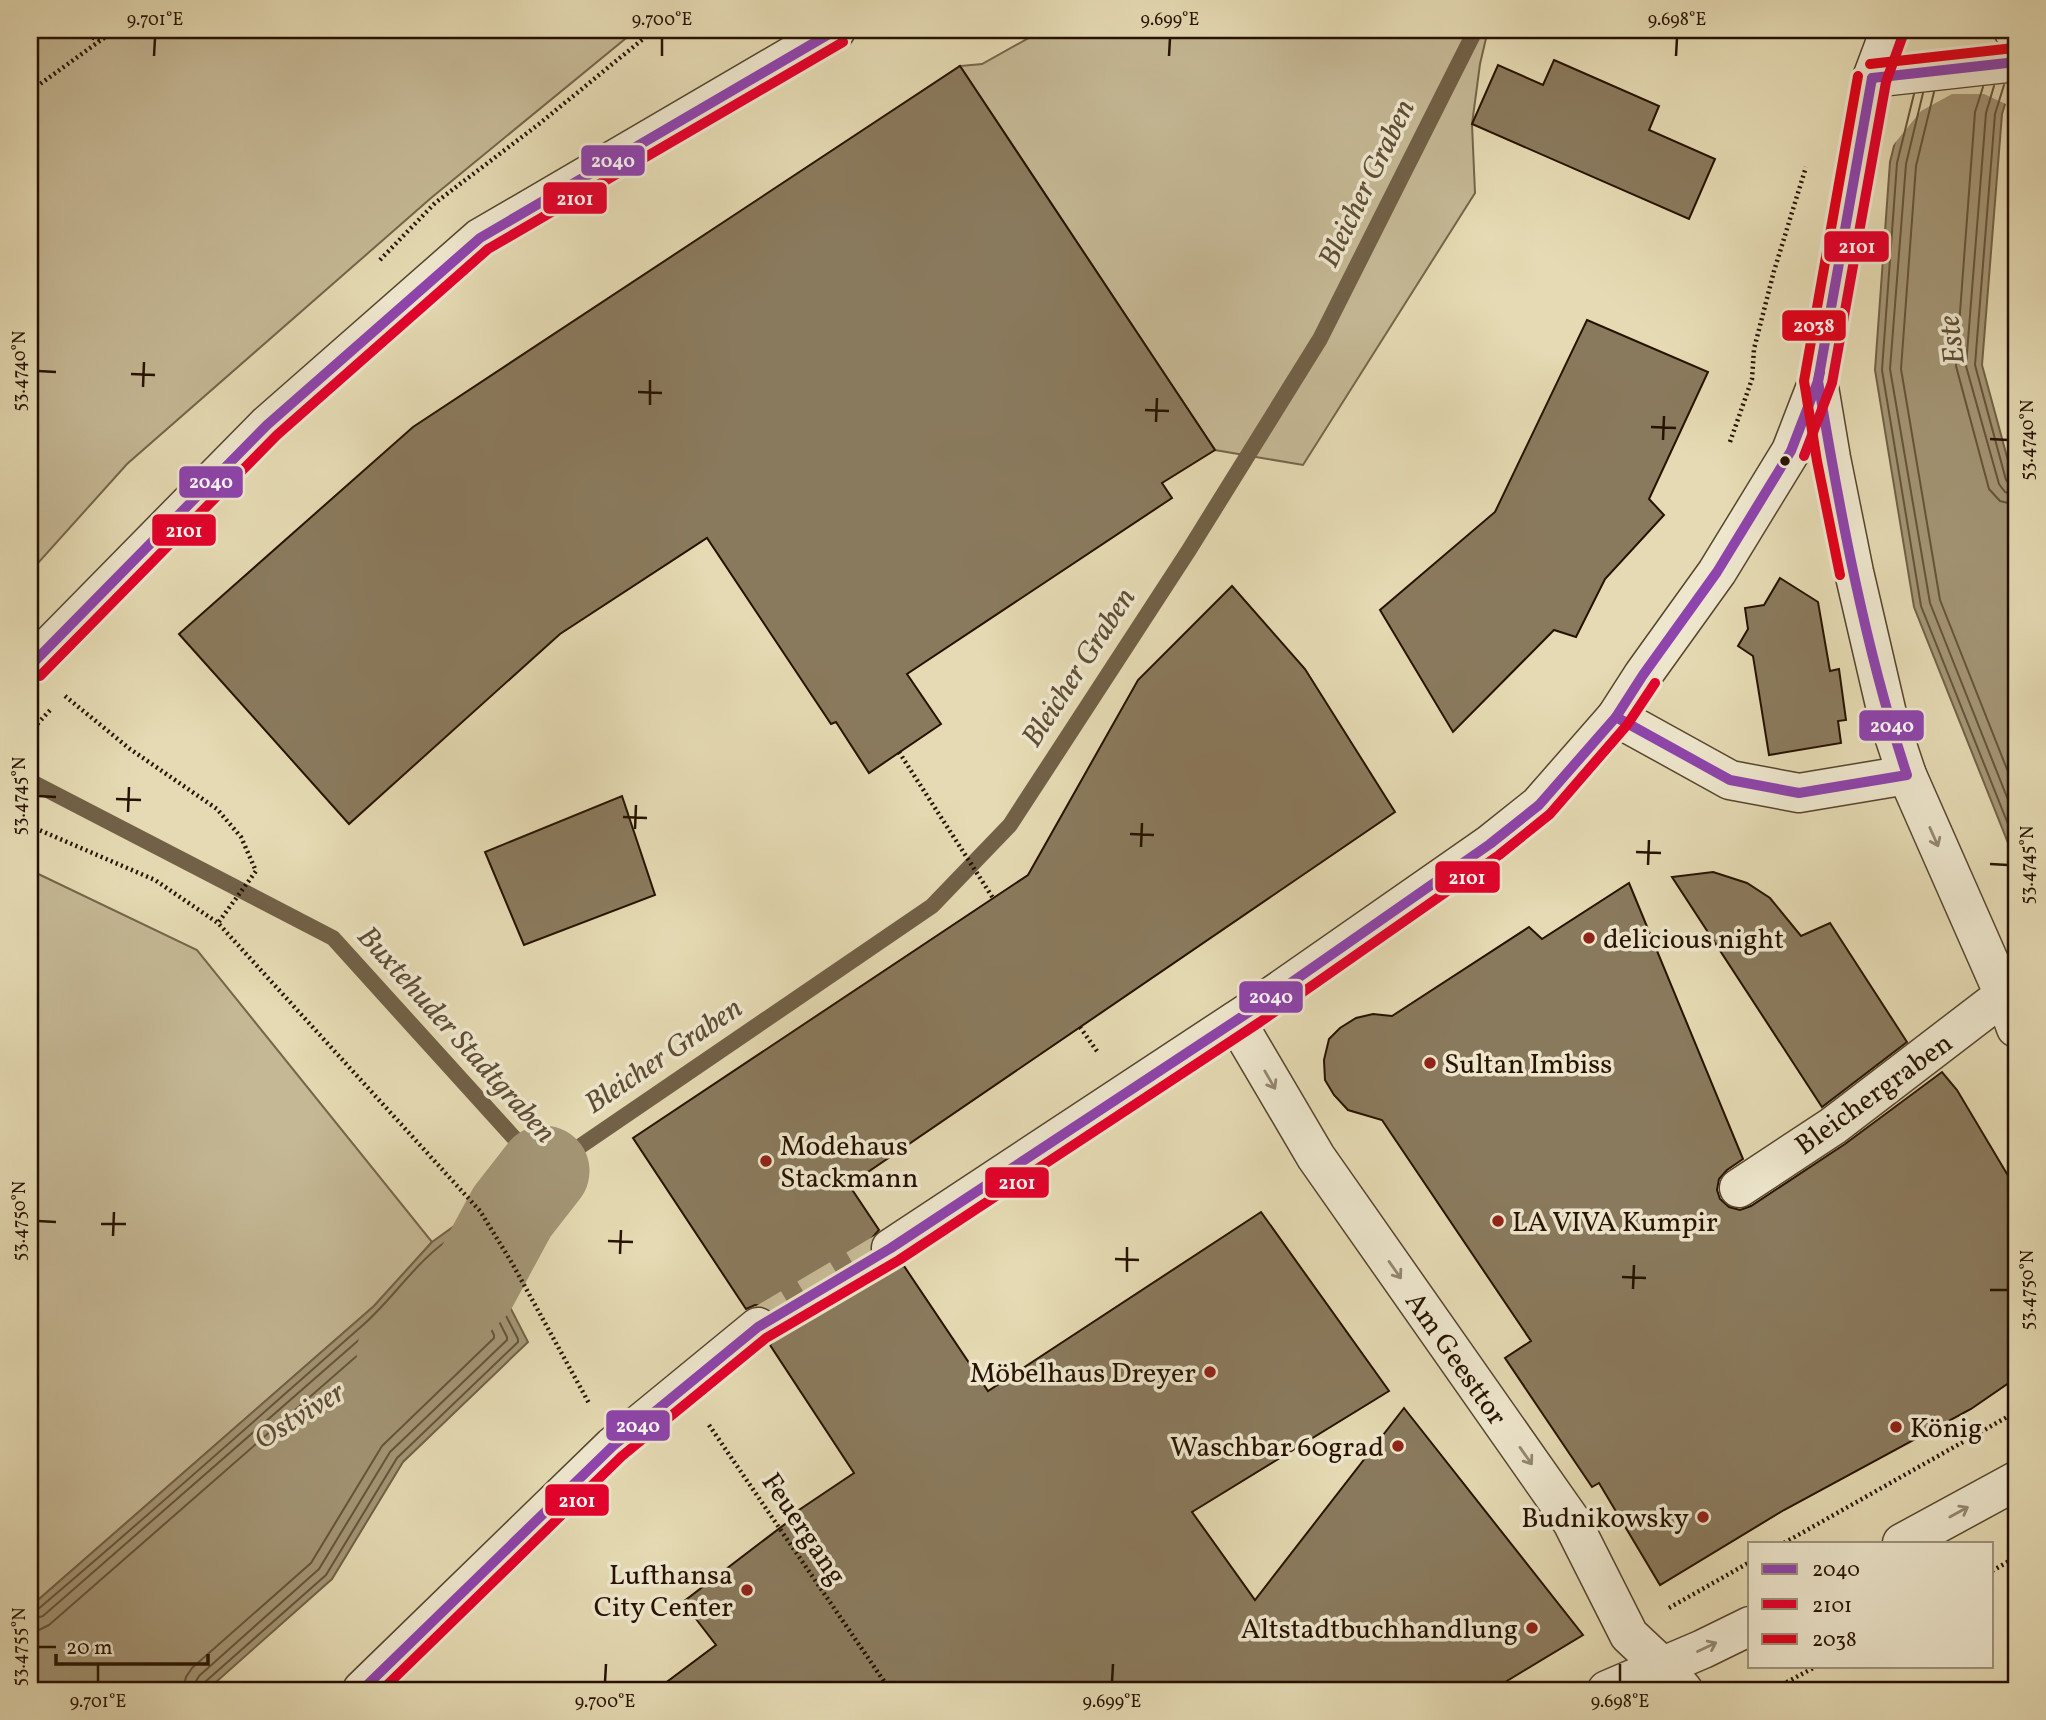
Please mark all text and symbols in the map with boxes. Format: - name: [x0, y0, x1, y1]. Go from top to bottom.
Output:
- text: 9.701°E: [127, 8, 183, 33]
- text: 9.700°E: [632, 8, 692, 33]
- text: 9.699°E: [1141, 8, 1200, 33]
- text: 9.698°E: [1648, 8, 1707, 33]
- water label: Bleicher Graben: [1309, 93, 1427, 275]
- line badge: 2040: [580, 144, 646, 177]
- text: 2040: [591, 149, 635, 175]
- line badge: 2101: [542, 181, 608, 215]
- text: 2101: [557, 187, 593, 213]
- line badge: 2101: [1823, 230, 1890, 263]
- text: 2101: [1839, 235, 1875, 261]
- line badge: 2038: [1781, 309, 1847, 342]
- water label: Este: [1929, 313, 1977, 367]
- text: 2038: [1793, 314, 1835, 340]
- text: 53.4740°N: [8, 331, 33, 411]
- text: 53.4740°N: [2016, 400, 2041, 480]
- unlabelled marker: [1778, 454, 1792, 468]
- line badge: 2040: [178, 465, 244, 499]
- text: 2040: [189, 470, 233, 496]
- line badge: 2101: [151, 513, 217, 547]
- text: 2101: [166, 519, 202, 545]
- water label: Bleicher Graben: [1012, 580, 1147, 756]
- line badge: 2040: [1858, 709, 1925, 742]
- text: 2040: [1870, 714, 1914, 740]
- text: 53.4745°N: [8, 757, 33, 835]
- one-way arrow: [1928, 826, 1941, 847]
- text: 53.4745°N: [2016, 826, 2041, 904]
- line badge: 2101: [1434, 860, 1501, 894]
- text: 2101: [1449, 866, 1485, 892]
- water label: Buxtehuder Stadtgraben: [346, 917, 565, 1153]
- place label: delicious night: [1603, 921, 1784, 960]
- marker: delicious night: [1581, 930, 1597, 946]
- line badge: 2040: [1238, 980, 1304, 1014]
- text: 2040: [1249, 985, 1293, 1011]
- water label: Bleicher Graben: [577, 988, 751, 1125]
- street label: Bleichergraben: [1788, 1024, 1961, 1166]
- place label: Sultan Imbiss: [1444, 1046, 1612, 1085]
- marker: Sultan Imbiss: [1422, 1055, 1438, 1071]
- one-way arrow: [1264, 1069, 1277, 1090]
- place label: Modehaus Stackmann: [780, 1128, 918, 1199]
- marker: Modehaus Stackmann: [758, 1153, 774, 1169]
- line badge: 2101: [984, 1166, 1050, 1199]
- text: 2101: [999, 1171, 1035, 1197]
- text: 53.4750°N: [8, 1181, 33, 1261]
- place label: LA VIVA Kumpir: [1512, 1204, 1718, 1243]
- marker: LA VIVA Kumpir: [1490, 1213, 1506, 1229]
- text: 53.4750°N: [2016, 1250, 2041, 1330]
- one-way arrow: [1388, 1260, 1402, 1279]
- street label: Am Geesttor: [1395, 1285, 1515, 1434]
- place label: Möbelhaus Dreyer: [970, 1355, 1196, 1394]
- marker: Möbelhaus Dreyer: [1202, 1364, 1218, 1380]
- water label: Ostviver: [246, 1372, 354, 1461]
- line badge: 2040: [605, 1409, 671, 1442]
- place label: König: [1910, 1410, 1982, 1449]
- text: 2040: [616, 1414, 660, 1440]
- marker: König: [1888, 1419, 1904, 1435]
- place label: Waschbar 60grad: [1170, 1429, 1384, 1468]
- marker: Waschbar 60grad: [1390, 1438, 1406, 1454]
- one-way arrow: [1519, 1446, 1533, 1465]
- street label: Feuergang: [751, 1466, 855, 1593]
- line badge: 2101: [544, 1483, 610, 1517]
- text: 2101: [559, 1489, 595, 1515]
- place label: Budnikowsky: [1521, 1500, 1689, 1539]
- one-way arrow: [1948, 1505, 1969, 1518]
- marker: Budnikowsky: [1695, 1509, 1711, 1525]
- legend: [1748, 1542, 1994, 1668]
- text: 2040: [1812, 1556, 1860, 1585]
- place label: Lufthansa City Center: [594, 1557, 733, 1628]
- marker: Lufthansa City Center: [739, 1582, 755, 1598]
- text: 2101: [1812, 1592, 1852, 1621]
- text: 53.4755°N: [8, 1607, 33, 1687]
- place label: Altstadtbuchhandlung: [1241, 1611, 1518, 1650]
- marker: Altstadtbuchhandlung: [1524, 1620, 1540, 1636]
- scale bar: [56, 1622, 208, 1666]
- text: 2038: [1812, 1626, 1857, 1655]
- text: 20 m: [66, 1634, 112, 1663]
- one-way arrow: [1696, 1640, 1717, 1653]
- text: 9.701°E: [70, 1690, 126, 1715]
- text: 9.700°E: [575, 1690, 635, 1715]
- text: 9.699°E: [1083, 1690, 1142, 1715]
- text: 9.698°E: [1591, 1690, 1650, 1715]

